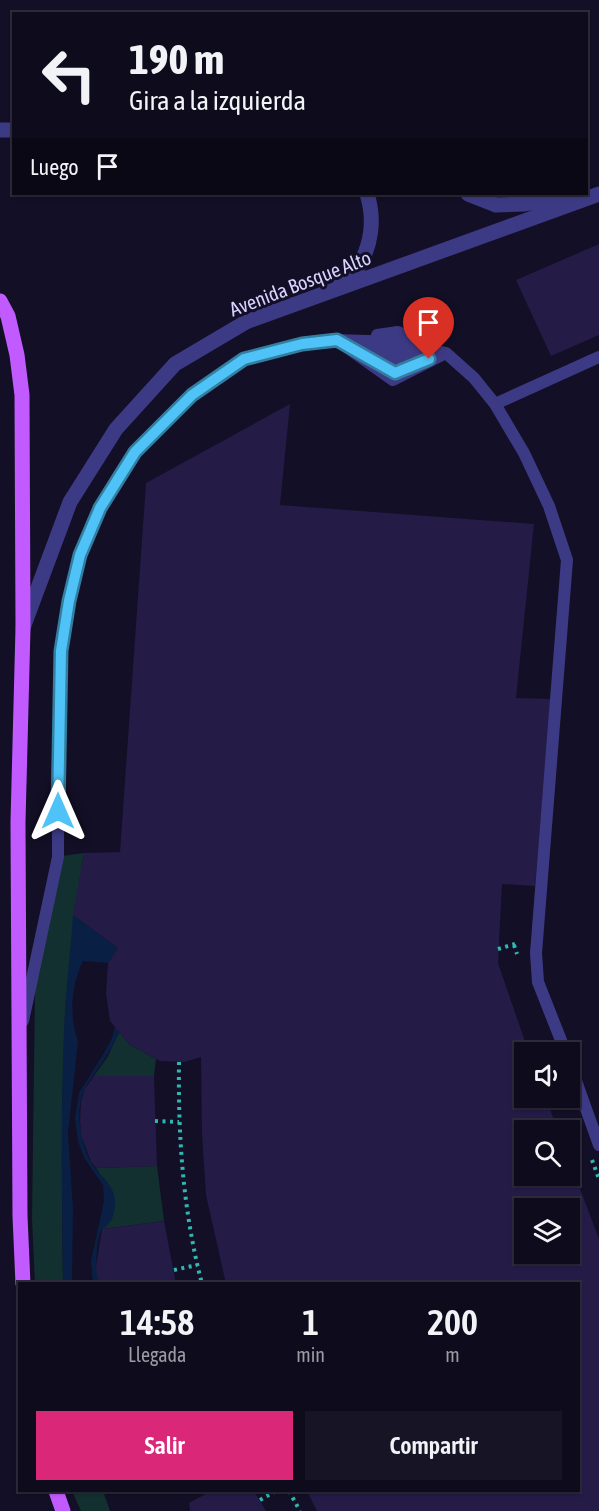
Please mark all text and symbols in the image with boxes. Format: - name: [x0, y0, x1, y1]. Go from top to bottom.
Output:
- text: 190 m: [129, 35, 224, 83]
- icon: left: [30, 36, 108, 114]
- text: Gira a la izquierda: [129, 85, 306, 116]
- icon: arrive: [91, 150, 124, 183]
- text: Luego: [30, 154, 79, 180]
- street label: Avenida Bosque Alto: [226, 245, 374, 321]
- pin: [403, 297, 454, 359]
- icon: arrive: [412, 306, 445, 339]
- position arrow: [26, 779, 90, 843]
- map controls: [514, 1042, 580, 1264]
- button: sound: [514, 1042, 580, 1108]
- button: search: [514, 1120, 580, 1186]
- button: layers: [514, 1198, 580, 1264]
- text: 14:58: [120, 1301, 194, 1343]
- text: 1: [302, 1301, 319, 1343]
- text: 200: [427, 1301, 478, 1343]
- text: Llegada: [128, 1343, 186, 1366]
- text: min: [296, 1343, 325, 1366]
- text: m: [445, 1343, 460, 1366]
- button: Salir: [36, 1411, 293, 1480]
- button: Compartir: [305, 1411, 562, 1480]

